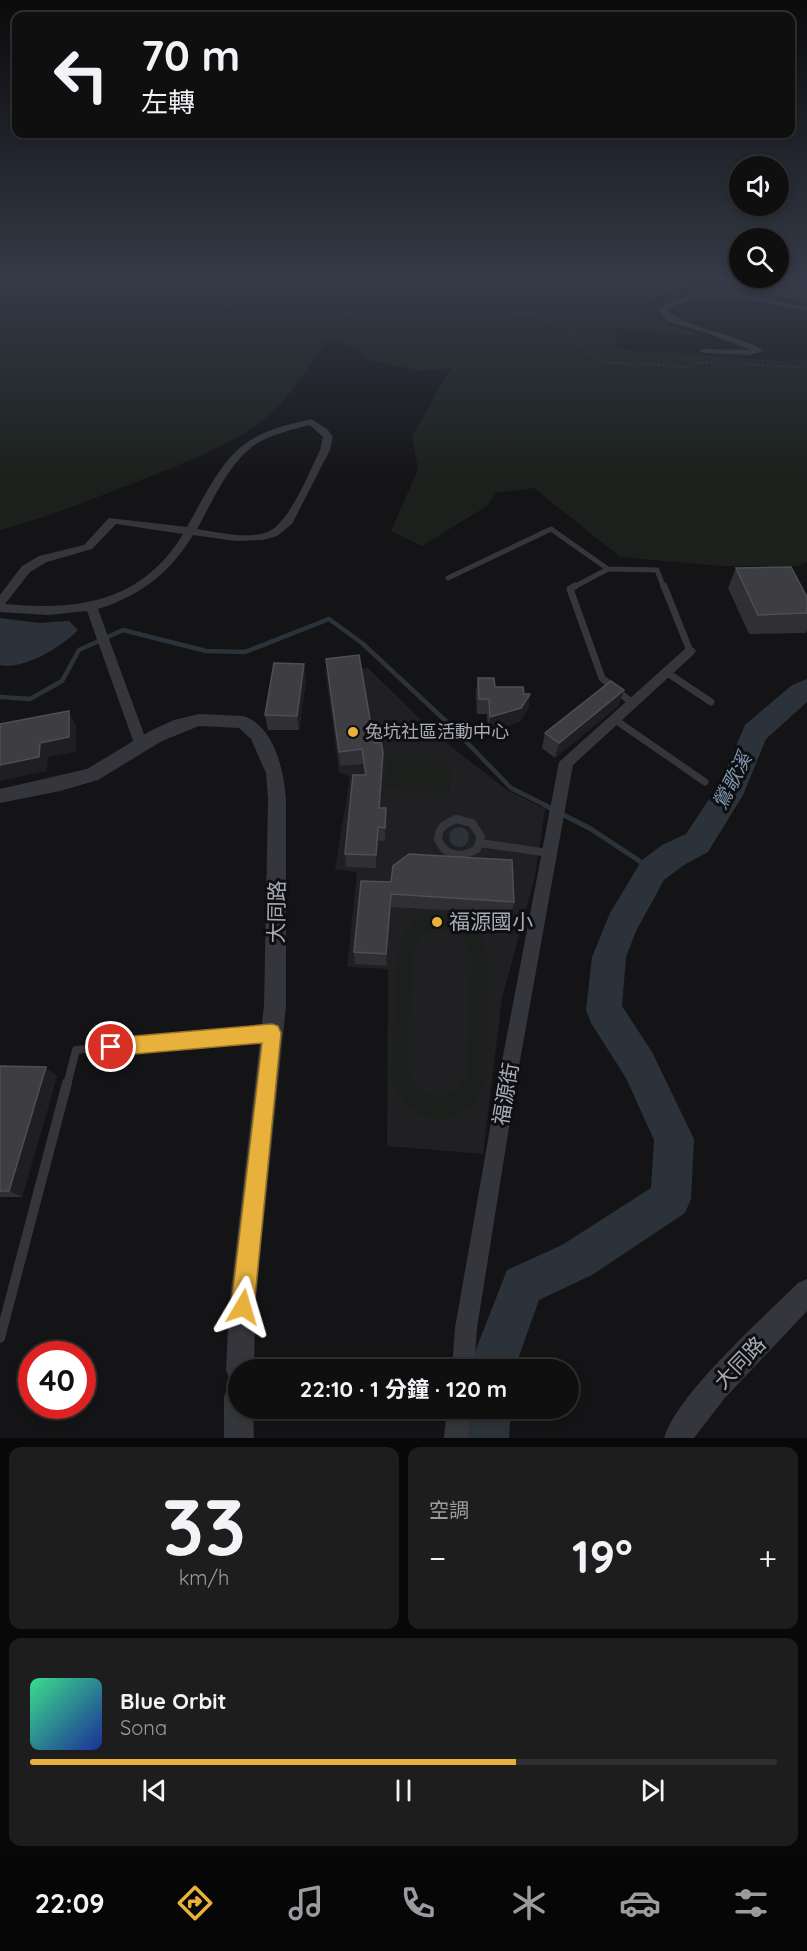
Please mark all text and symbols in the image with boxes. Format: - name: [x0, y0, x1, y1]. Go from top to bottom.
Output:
- text: 70 m: [141, 29, 240, 82]
- icon: left: [42, 36, 120, 114]
- text: 左轉: [141, 85, 195, 119]
- map controls: [729, 156, 789, 288]
- button: sound: [729, 156, 789, 216]
- button: search: [729, 228, 789, 288]
- place label: 兔坑社區活動中心: [365, 720, 509, 743]
- marker: 兔坑社區活動中心: [346, 725, 360, 739]
- water label: 鶯歌溪: [707, 746, 758, 813]
- street label: 大同路: [262, 880, 290, 944]
- place label: 福源國小: [449, 908, 533, 934]
- marker: 福源國小: [430, 915, 444, 929]
- pin: [85, 1021, 136, 1072]
- icon: arrive: [94, 1030, 127, 1063]
- street label: 福源街: [487, 1061, 523, 1127]
- position arrow: [211, 1275, 275, 1339]
- street label: 大同路: [708, 1331, 771, 1394]
- speed limit sign: 40: [18, 1341, 96, 1419]
- text: 22:10 · 1 分鐘 · 120 m: [300, 1375, 507, 1403]
- text: 33: [162, 1477, 246, 1575]
- text: 空調: [429, 1497, 469, 1522]
- text: 19°: [572, 1528, 633, 1584]
- text: −: [429, 1537, 446, 1578]
- text: +: [758, 1537, 777, 1578]
- text: km/h: [179, 1565, 229, 1590]
- text: Blue Orbit: [120, 1687, 226, 1715]
- text: Sona: [120, 1715, 167, 1740]
- icon: previous: [138, 1774, 171, 1807]
- icon: pause: [387, 1774, 420, 1807]
- icon: next: [636, 1774, 669, 1807]
- icon: directions: [174, 1882, 216, 1924]
- icon: music: [285, 1882, 327, 1924]
- icon: phone: [397, 1882, 439, 1924]
- icon: climate: [508, 1882, 550, 1924]
- icon: car: [619, 1882, 661, 1924]
- icon: filters: [730, 1882, 772, 1924]
- text: 22:09: [35, 1886, 105, 1920]

